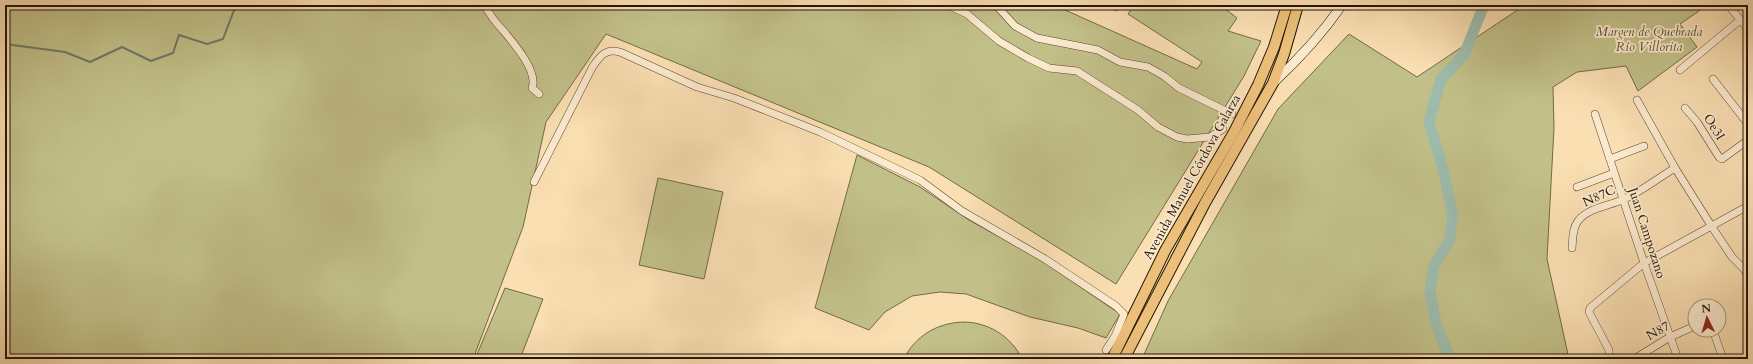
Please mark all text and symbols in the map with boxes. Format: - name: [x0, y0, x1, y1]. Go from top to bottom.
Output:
- park label: Margen de Quebrada Río Villorita: [1596, 23, 1702, 56]
- street label: Avenida Manuel Córdova Galarza: [1139, 91, 1245, 263]
- street label: Oe3I: [1699, 110, 1729, 144]
- street label: N87C: [1580, 181, 1618, 211]
- street label: Juan Campozano: [1623, 183, 1670, 281]
- north arrow: [1687, 298, 1727, 338]
- text: N: [1701, 301, 1712, 316]
- street label: N87: [1643, 317, 1673, 345]

